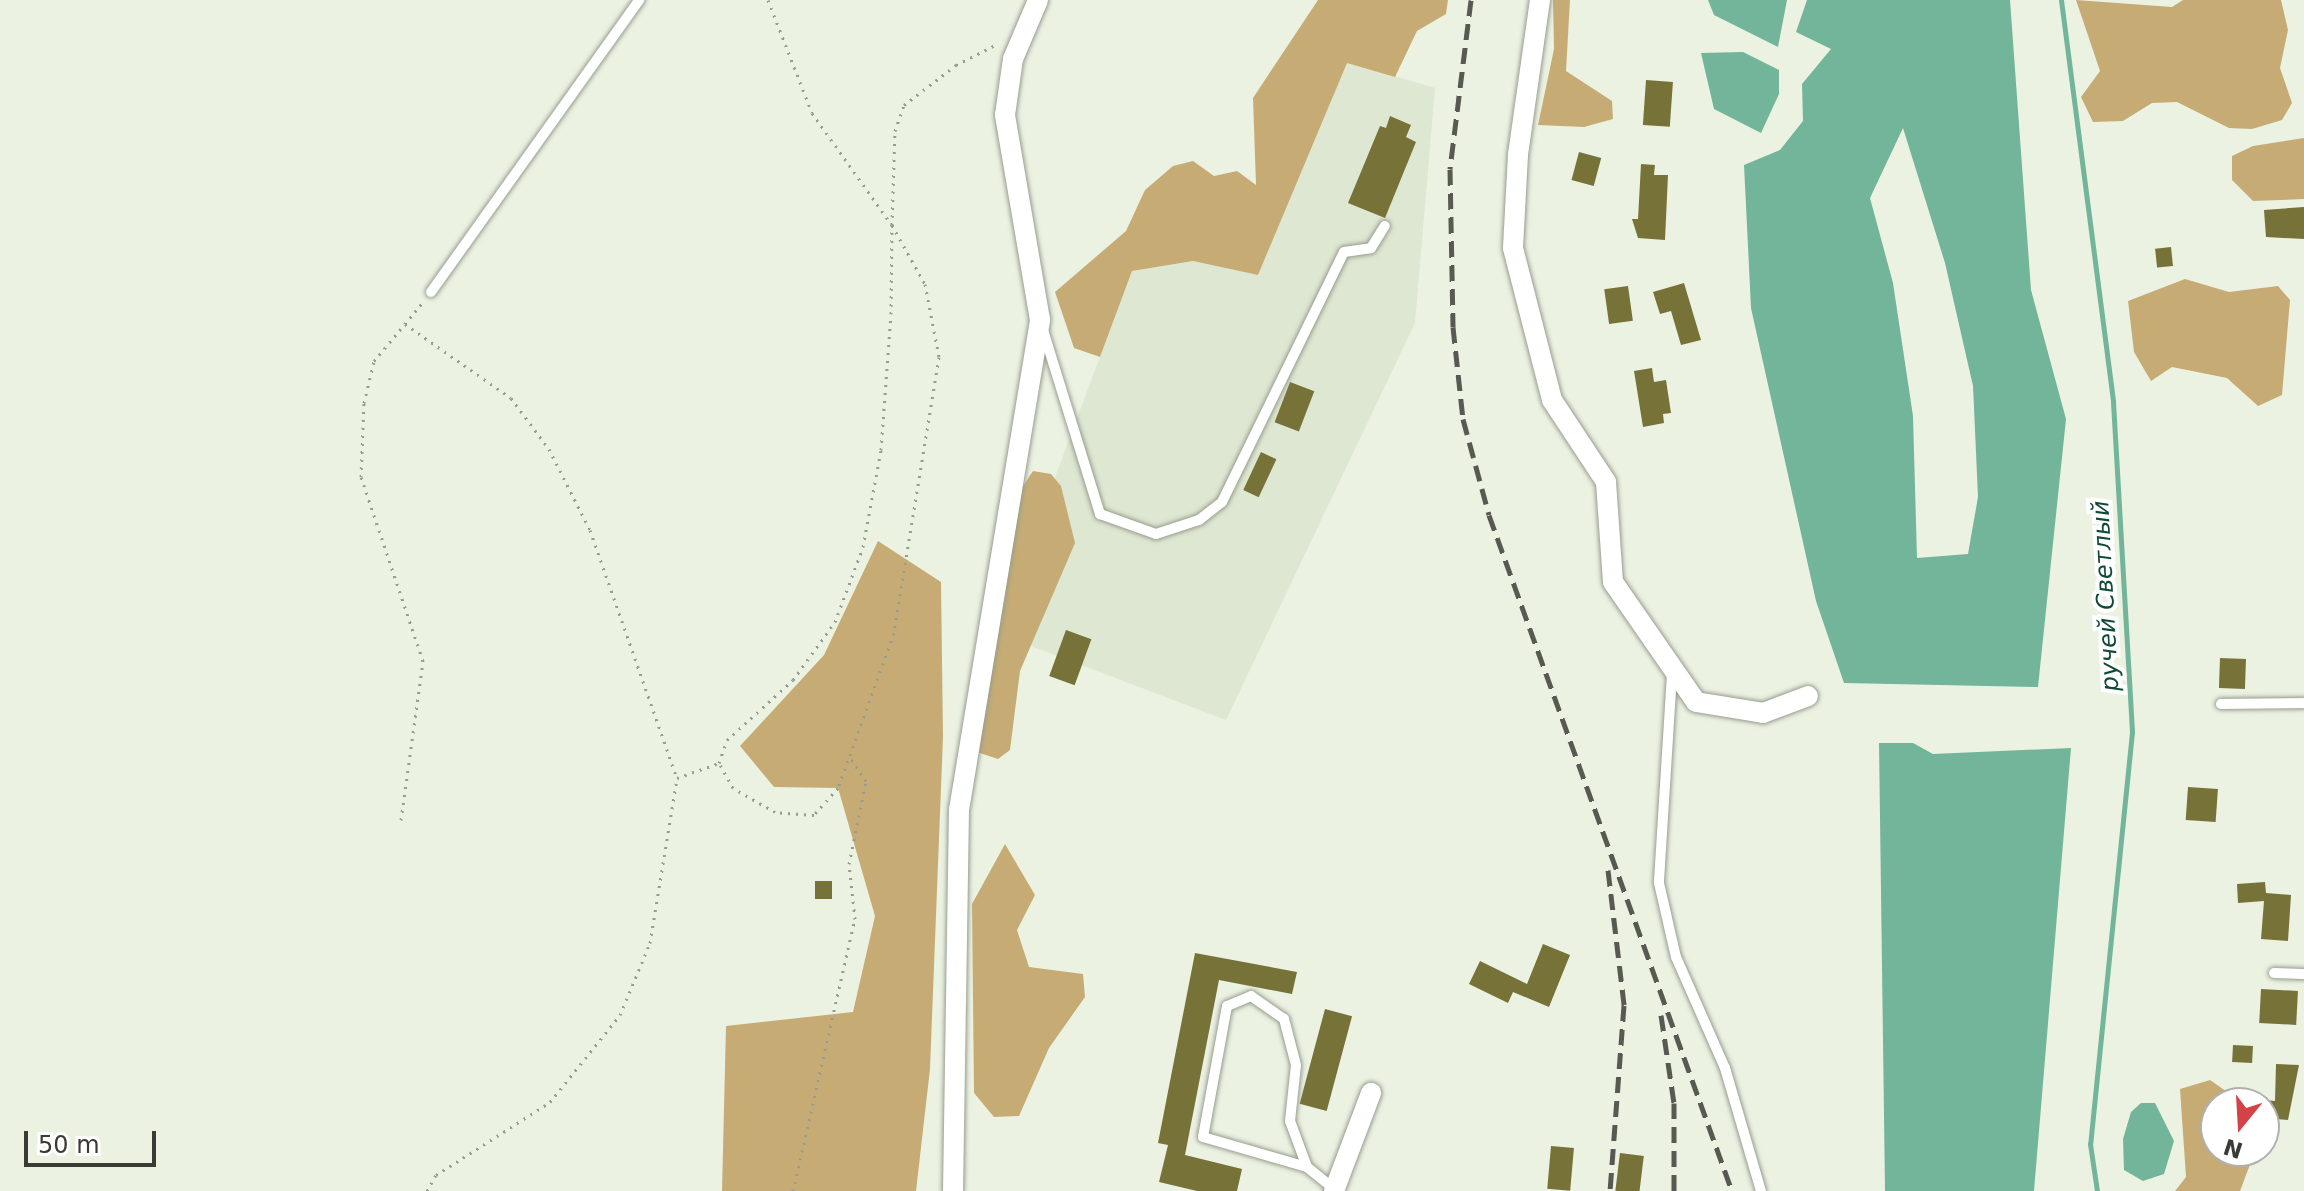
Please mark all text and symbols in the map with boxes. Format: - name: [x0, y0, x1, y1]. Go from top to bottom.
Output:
- water label: ручей Светлый: [2087, 500, 2125, 692]
- north arrow: [2200, 1087, 2280, 1167]
- scale bar: [28, 1115, 160, 1165]
- text: 50 m: [38, 1131, 100, 1159]
- text: N: [2220, 1134, 2246, 1163]

